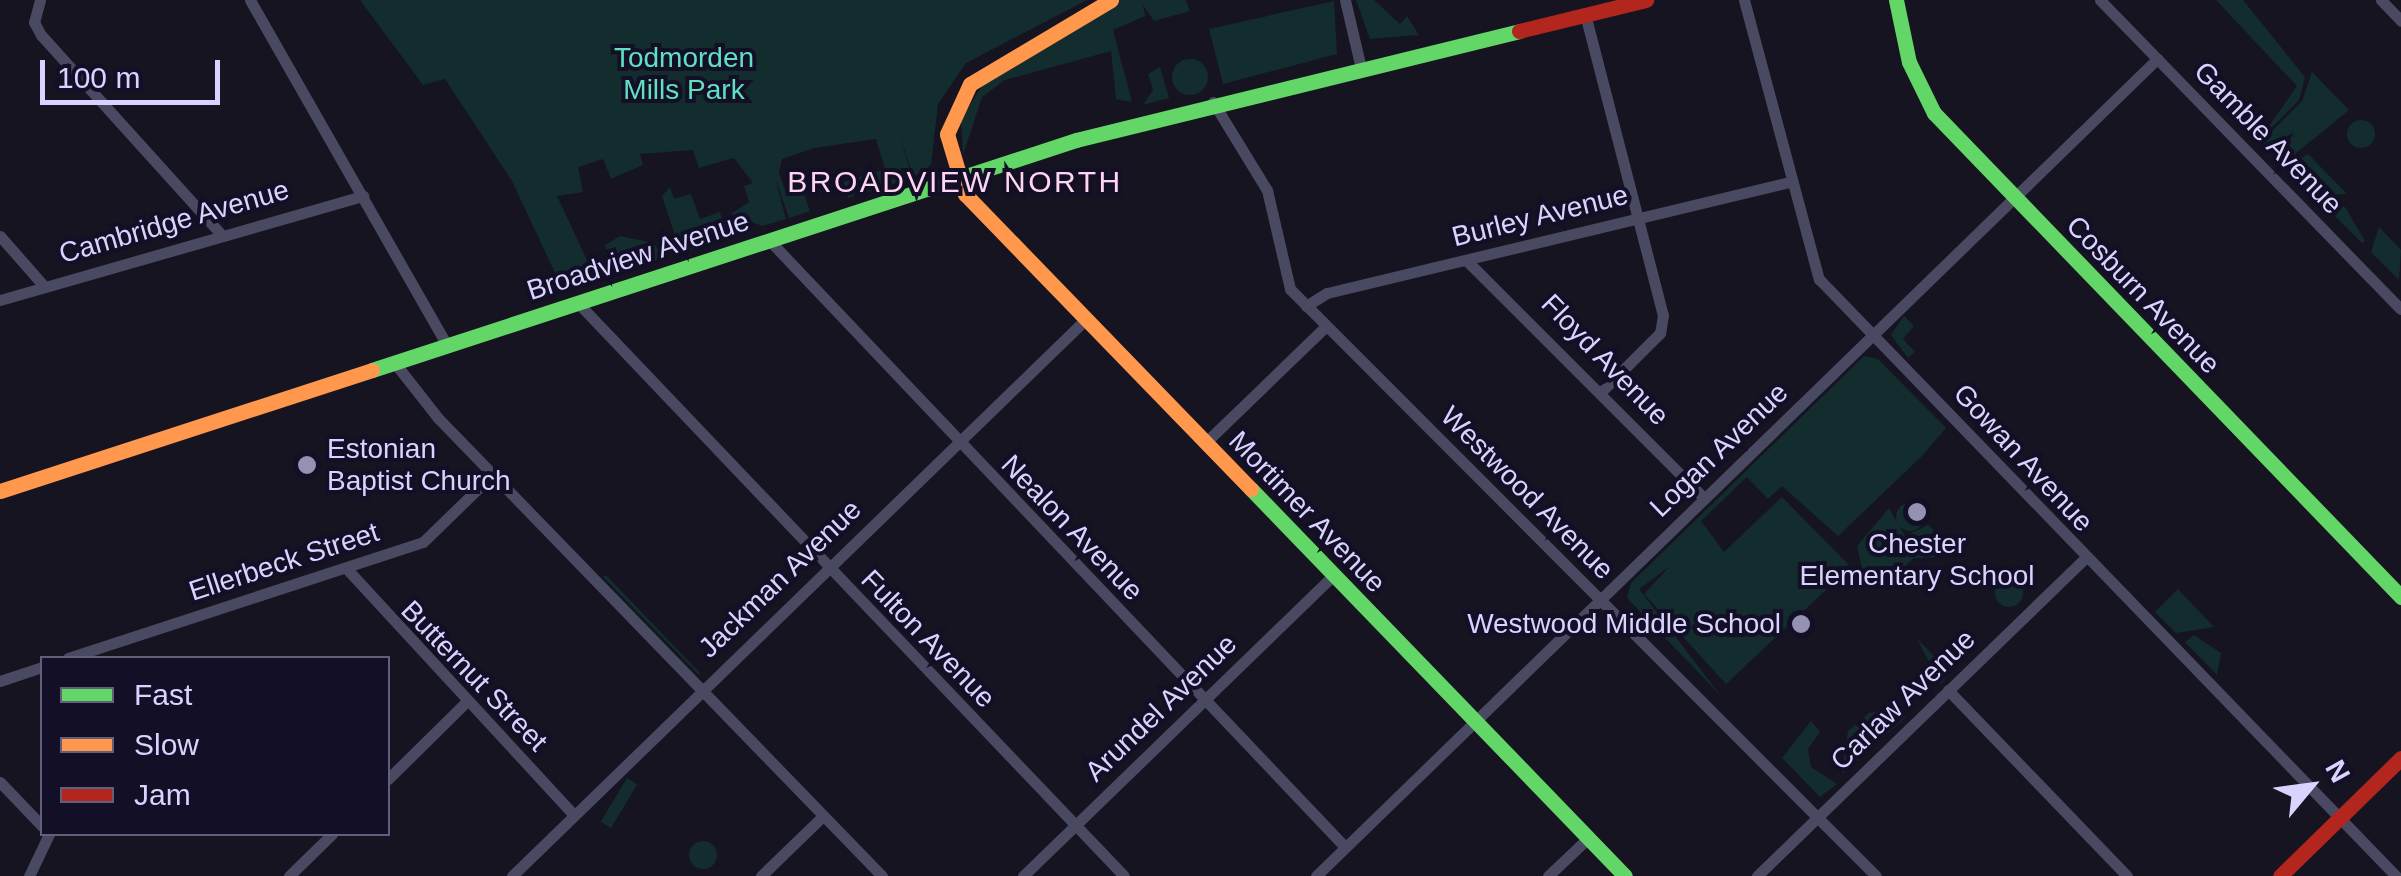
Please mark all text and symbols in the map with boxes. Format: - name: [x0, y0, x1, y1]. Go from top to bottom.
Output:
- scale bar: [45, 40, 225, 102]
- park label: Todmorden Mills Park: [614, 41, 754, 107]
- street label: Gamble Avenue: [2186, 54, 2350, 222]
- text: 100 m: [57, 61, 140, 94]
- district label: BROADVIEW NORTH: [787, 164, 1123, 200]
- street label: Cambridge Avenue: [54, 173, 294, 271]
- street label: Burley Avenue: [1448, 178, 1632, 254]
- street label: Broadview Avenue: [522, 204, 754, 308]
- street label: Cosburn Avenue: [2059, 208, 2227, 382]
- street label: Floyd Avenue: [1534, 287, 1676, 433]
- street label: Logan Avenue: [1643, 375, 1795, 525]
- street label: Gowan Avenue: [1946, 377, 2100, 539]
- street label: Westwood Avenue: [1433, 399, 1621, 587]
- street label: Mortimer Avenue: [1221, 424, 1393, 600]
- place label: Estonian Baptist Church: [327, 432, 511, 498]
- street label: Nealon Avenue: [994, 448, 1150, 608]
- marker: Estonian Baptist Church: [296, 454, 318, 476]
- street label: Jackman Avenue: [691, 492, 869, 666]
- marker: Chester Elementary School: [1906, 501, 1928, 523]
- street label: Ellerbeck Street: [185, 515, 383, 609]
- place label: Chester Elementary School: [1799, 527, 2035, 593]
- street label: Fulton Avenue: [853, 563, 1003, 715]
- street label: Butternut Street: [394, 594, 554, 758]
- place label: Westwood Middle School: [1467, 607, 1781, 641]
- marker: Westwood Middle School: [1790, 613, 1812, 635]
- street label: Carlaw Avenue: [1823, 622, 1983, 778]
- street label: Arundel Avenue: [1078, 627, 1244, 789]
- legend: [40, 656, 390, 836]
- text: Fast: [134, 678, 192, 711]
- text: Slow: [134, 728, 199, 761]
- north arrow: [2261, 736, 2361, 836]
- text: N: [2319, 755, 2356, 788]
- text: Jam: [134, 778, 191, 811]

